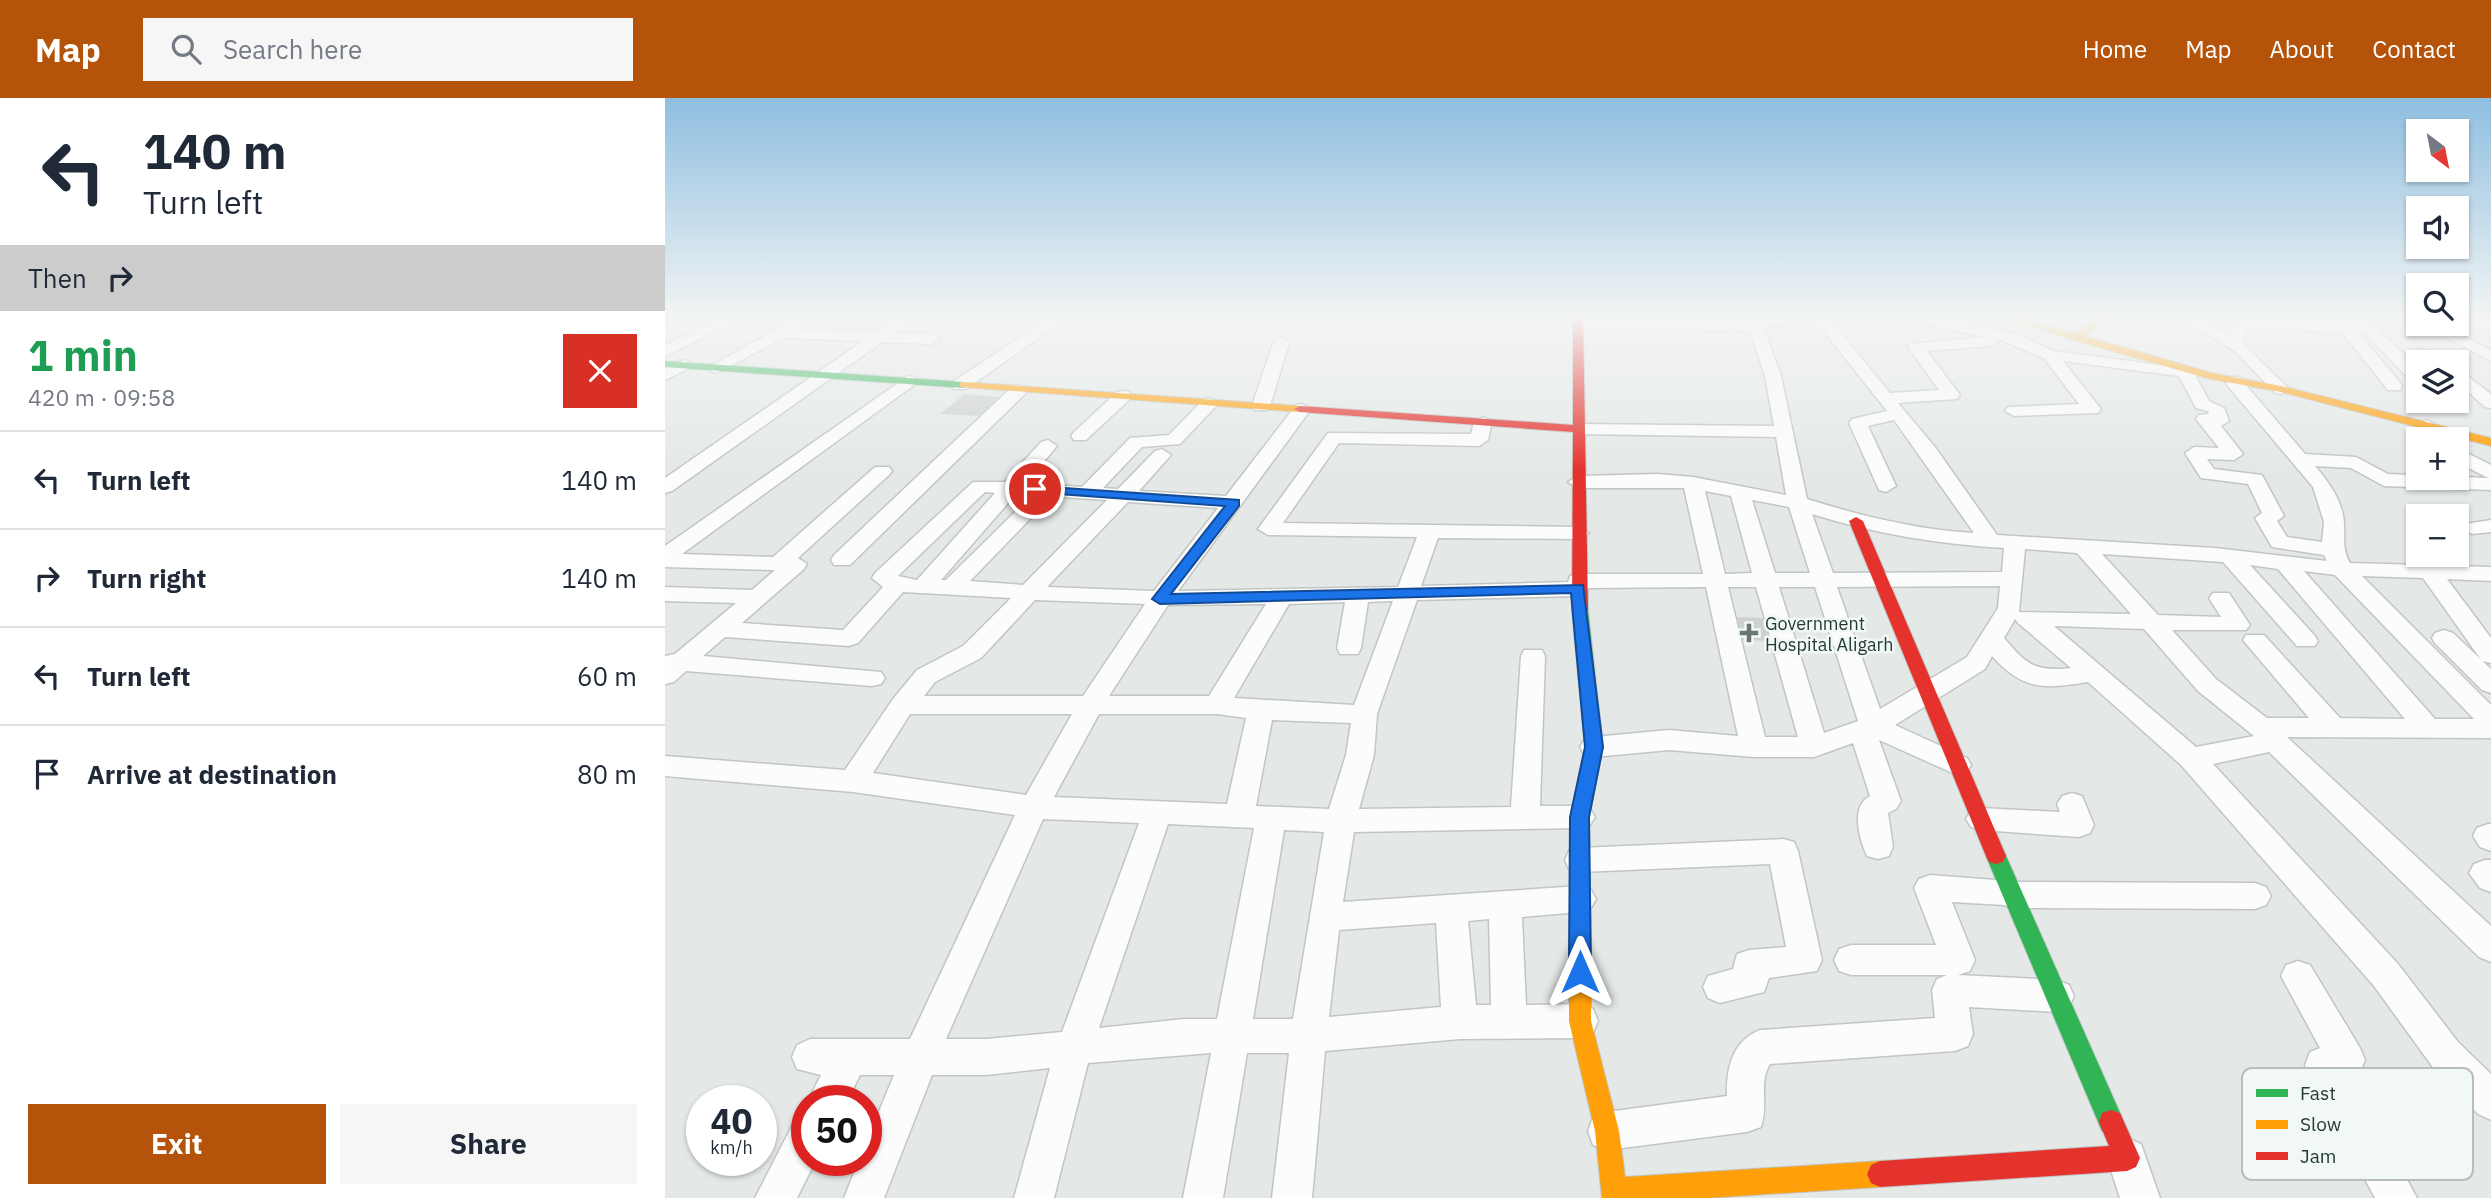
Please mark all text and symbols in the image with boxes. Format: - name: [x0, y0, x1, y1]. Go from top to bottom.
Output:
- search box: [143, 18, 633, 81]
- text: Map: [35, 28, 101, 71]
- icon: search: [167, 30, 205, 68]
- text: Search here: [223, 32, 362, 66]
- text: Home: [2083, 33, 2147, 65]
- text: Map: [2185, 33, 2231, 65]
- text: About: [2269, 33, 2334, 65]
- text: Contact: [2372, 33, 2456, 65]
- text: 140 m: [143, 119, 287, 182]
- north arrow: [2406, 119, 2469, 182]
- map controls: [2406, 119, 2469, 567]
- icon: left: [28, 126, 119, 217]
- text: Turn left: [143, 181, 263, 223]
- button: sound: [2406, 196, 2469, 259]
- icon: right: [101, 259, 139, 297]
- text: Then: [28, 261, 87, 295]
- button: search: [2406, 273, 2469, 336]
- text: 1 min: [28, 328, 138, 383]
- button: close: [563, 334, 637, 408]
- button: layers: [2406, 350, 2469, 413]
- text: 420 m · 09:58: [28, 382, 175, 412]
- button: +: [2406, 427, 2469, 490]
- pin: [1005, 459, 1065, 519]
- icon: left: [28, 461, 66, 499]
- text: Turn left: [87, 463, 190, 497]
- text: 140 m: [561, 463, 637, 497]
- icon: arrive: [1016, 470, 1054, 508]
- button: −: [2406, 504, 2469, 567]
- icon: right: [28, 559, 66, 597]
- text: Turn right: [87, 561, 206, 595]
- text: 140 m: [561, 561, 637, 595]
- place label: Government Hospital Aligarh: [1765, 612, 1893, 656]
- marker: Government Hospital Aligarh: [1739, 623, 1759, 643]
- icon: left: [28, 657, 66, 695]
- text: Turn left: [87, 659, 190, 693]
- text: 60 m: [577, 659, 637, 693]
- icon: arrive: [28, 755, 66, 793]
- text: Arrive at destination: [87, 757, 337, 791]
- text: 80 m: [577, 757, 637, 791]
- position arrow: [1543, 935, 1617, 1009]
- legend: [2242, 1068, 2473, 1180]
- text: Fast: [2300, 1081, 2336, 1105]
- speed limit sign: 50: [791, 1085, 882, 1176]
- text: 40: [710, 1098, 753, 1144]
- button: Exit: [28, 1104, 326, 1184]
- button: Share: [340, 1104, 637, 1184]
- text: Slow: [2300, 1112, 2341, 1136]
- text: km/h: [710, 1136, 753, 1159]
- text: Jam: [2300, 1144, 2336, 1168]

